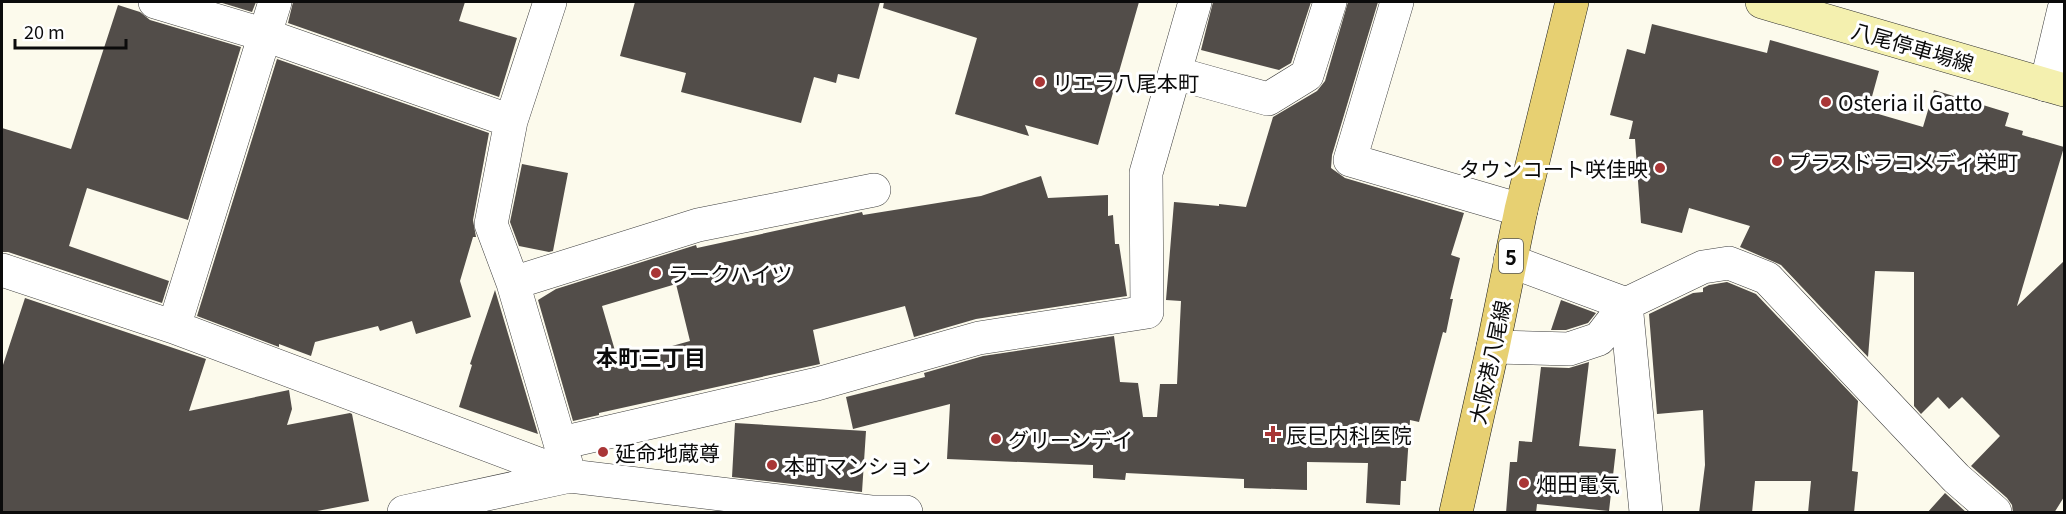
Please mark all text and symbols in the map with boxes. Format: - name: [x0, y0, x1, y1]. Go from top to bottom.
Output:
- scale bar: [15, 12, 126, 50]
- street label: 八尾停車場線: [1848, 14, 1978, 78]
- text: 20 m: [24, 18, 65, 44]
- place label: リエラ八尾本町: [1052, 67, 1199, 97]
- marker: リエラ八尾本町: [1033, 75, 1047, 89]
- place label: Osteria il Gatto: [1838, 87, 1983, 117]
- marker: Osteria il Gatto: [1819, 95, 1833, 109]
- place label: プラスドラコメディ栄町: [1789, 146, 2018, 176]
- place label: タウンコート咲佳映: [1459, 153, 1648, 183]
- marker: プラスドラコメディ栄町: [1770, 154, 1784, 168]
- marker: タウンコート咲佳映: [1653, 161, 1667, 175]
- road number: 5: [1499, 239, 1523, 273]
- place label: ラークハイツ: [668, 258, 793, 288]
- marker: ラークハイツ: [649, 266, 663, 280]
- street label: 大阪港八尾線: [1461, 297, 1517, 427]
- district label: 本町三丁目: [596, 340, 706, 372]
- place label: 辰巳内科医院: [1286, 419, 1412, 449]
- place label: グリーンデイ: [1008, 424, 1133, 454]
- marker: 辰巳内科医院: [1264, 425, 1282, 443]
- marker: グリーンデイ: [989, 432, 1003, 446]
- place label: 延命地蔵尊: [615, 437, 720, 467]
- marker: 延命地蔵尊: [596, 445, 610, 459]
- place label: 本町マンション: [784, 450, 931, 480]
- marker: 本町マンション: [765, 458, 779, 472]
- place label: 畑田電気: [1536, 468, 1620, 498]
- marker: 畑田電気: [1517, 476, 1531, 490]

